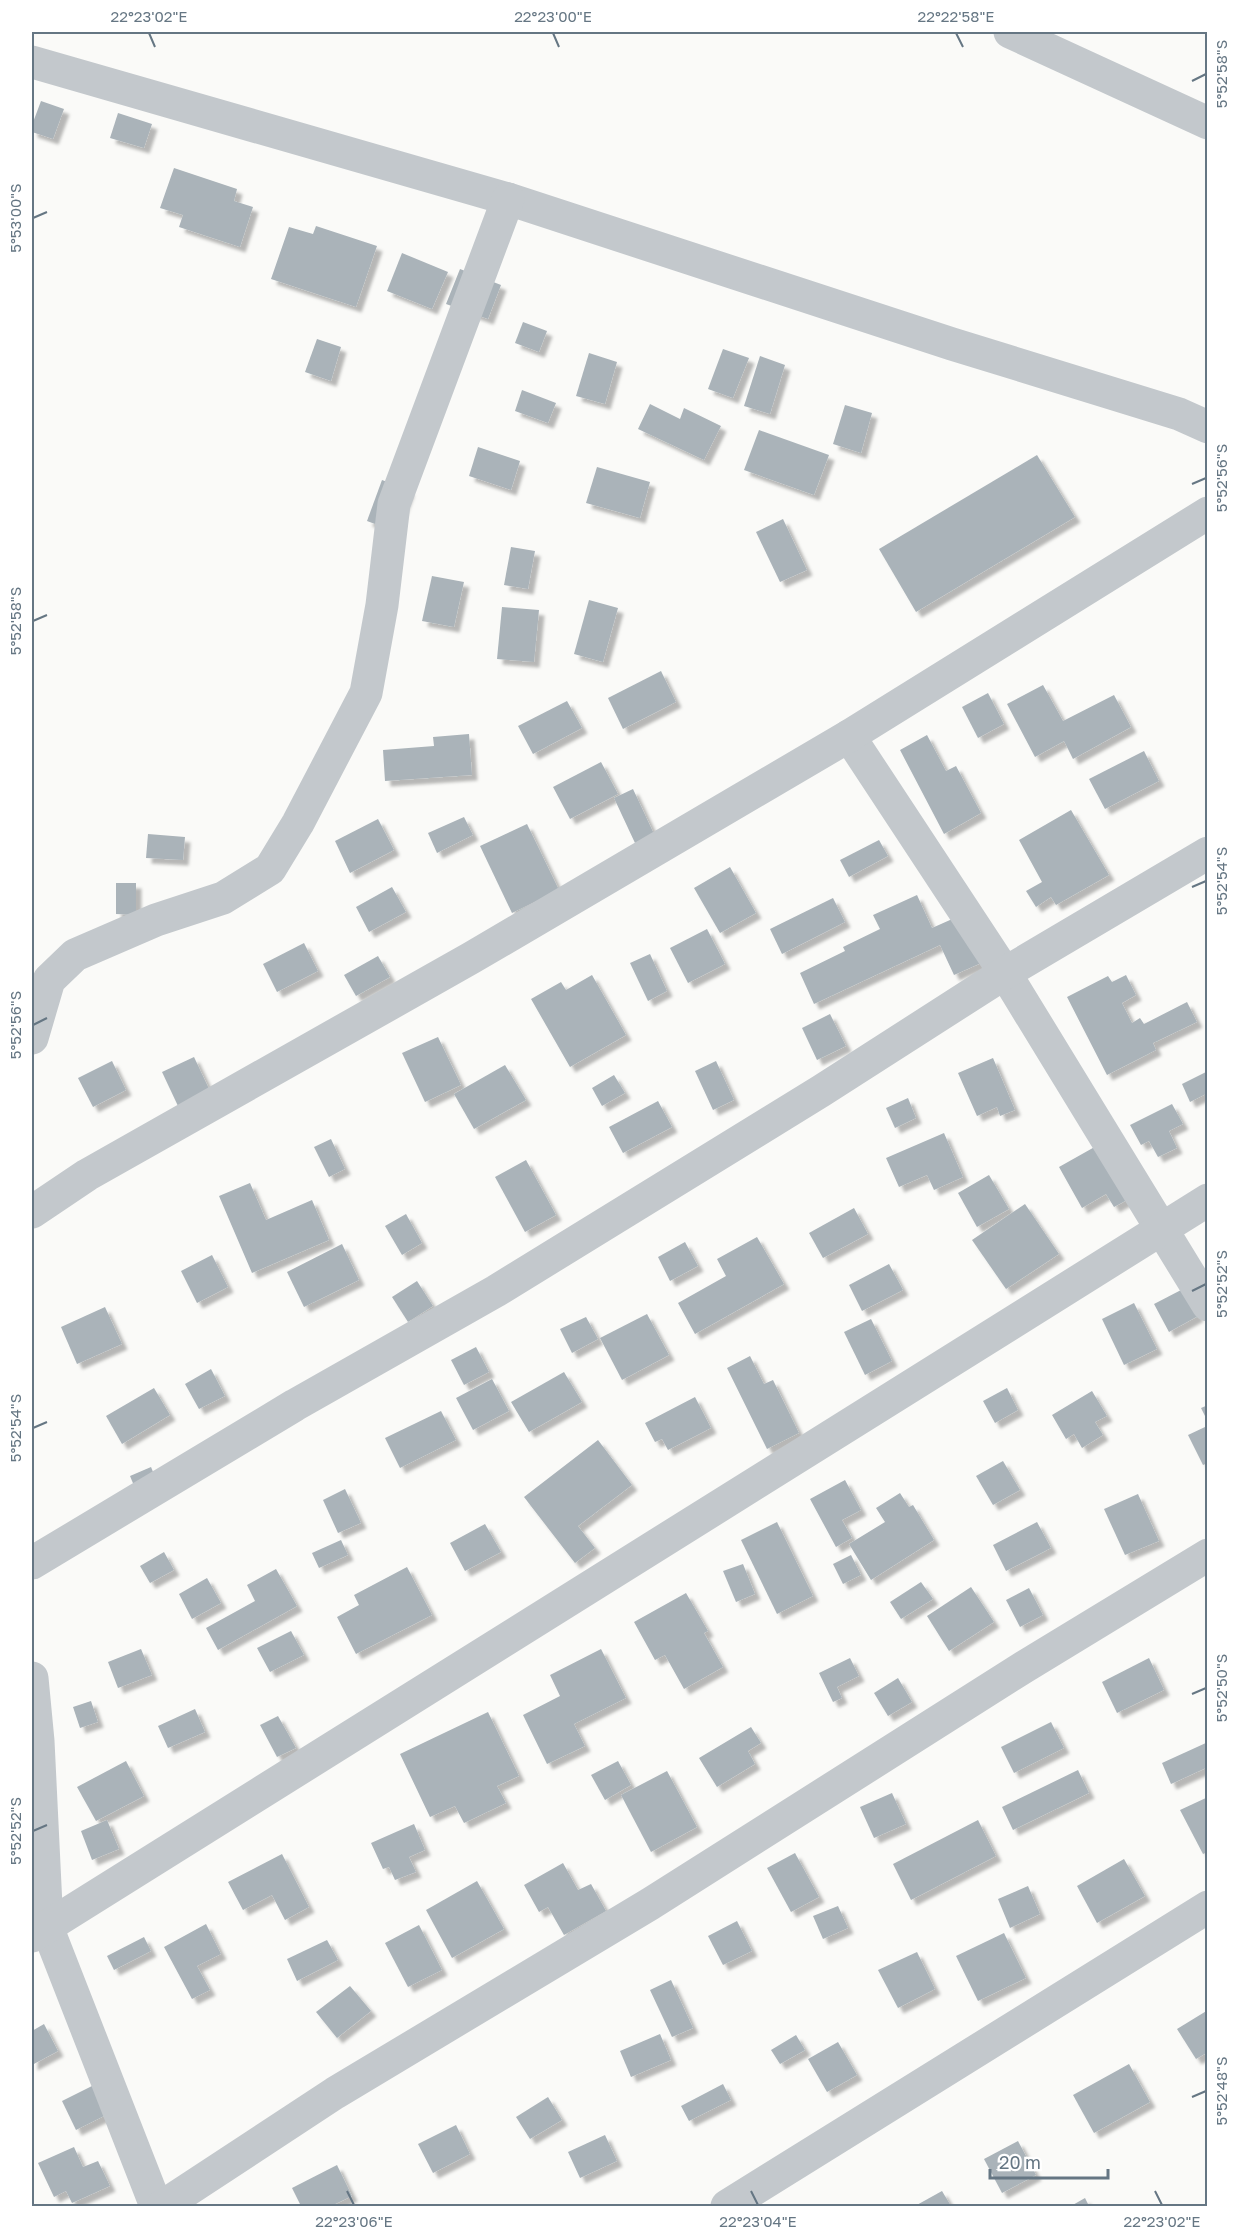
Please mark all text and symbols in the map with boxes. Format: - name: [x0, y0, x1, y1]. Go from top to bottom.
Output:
- text: 22°23'02"E: [110, 7, 188, 25]
- text: 22°23'00"E: [514, 7, 592, 25]
- text: 22°22'58"E: [918, 7, 994, 25]
- text: 5°52'58"S: [1212, 40, 1230, 108]
- text: 5°53'00"S: [6, 183, 24, 253]
- text: 5°52'56"S: [1212, 444, 1230, 512]
- text: 5°52'58"S: [6, 587, 24, 655]
- text: 5°52'54"S: [1212, 847, 1230, 915]
- text: 5°52'56"S: [6, 991, 24, 1059]
- text: 5°52'52"S: [1212, 1250, 1230, 1318]
- text: 5°52'54"S: [6, 1394, 24, 1462]
- text: 5°52'50"S: [1212, 1654, 1230, 1722]
- text: 5°52'52"S: [6, 1797, 24, 1865]
- text: 5°52'48"S: [1212, 2056, 1230, 2126]
- scale bar: [990, 2142, 1108, 2180]
- text: 20 m: [999, 2151, 1041, 2173]
- text: 22°23'06"E: [315, 2212, 393, 2230]
- text: 22°23'04"E: [719, 2212, 797, 2230]
- text: 22°23'02"E: [1123, 2212, 1201, 2230]

